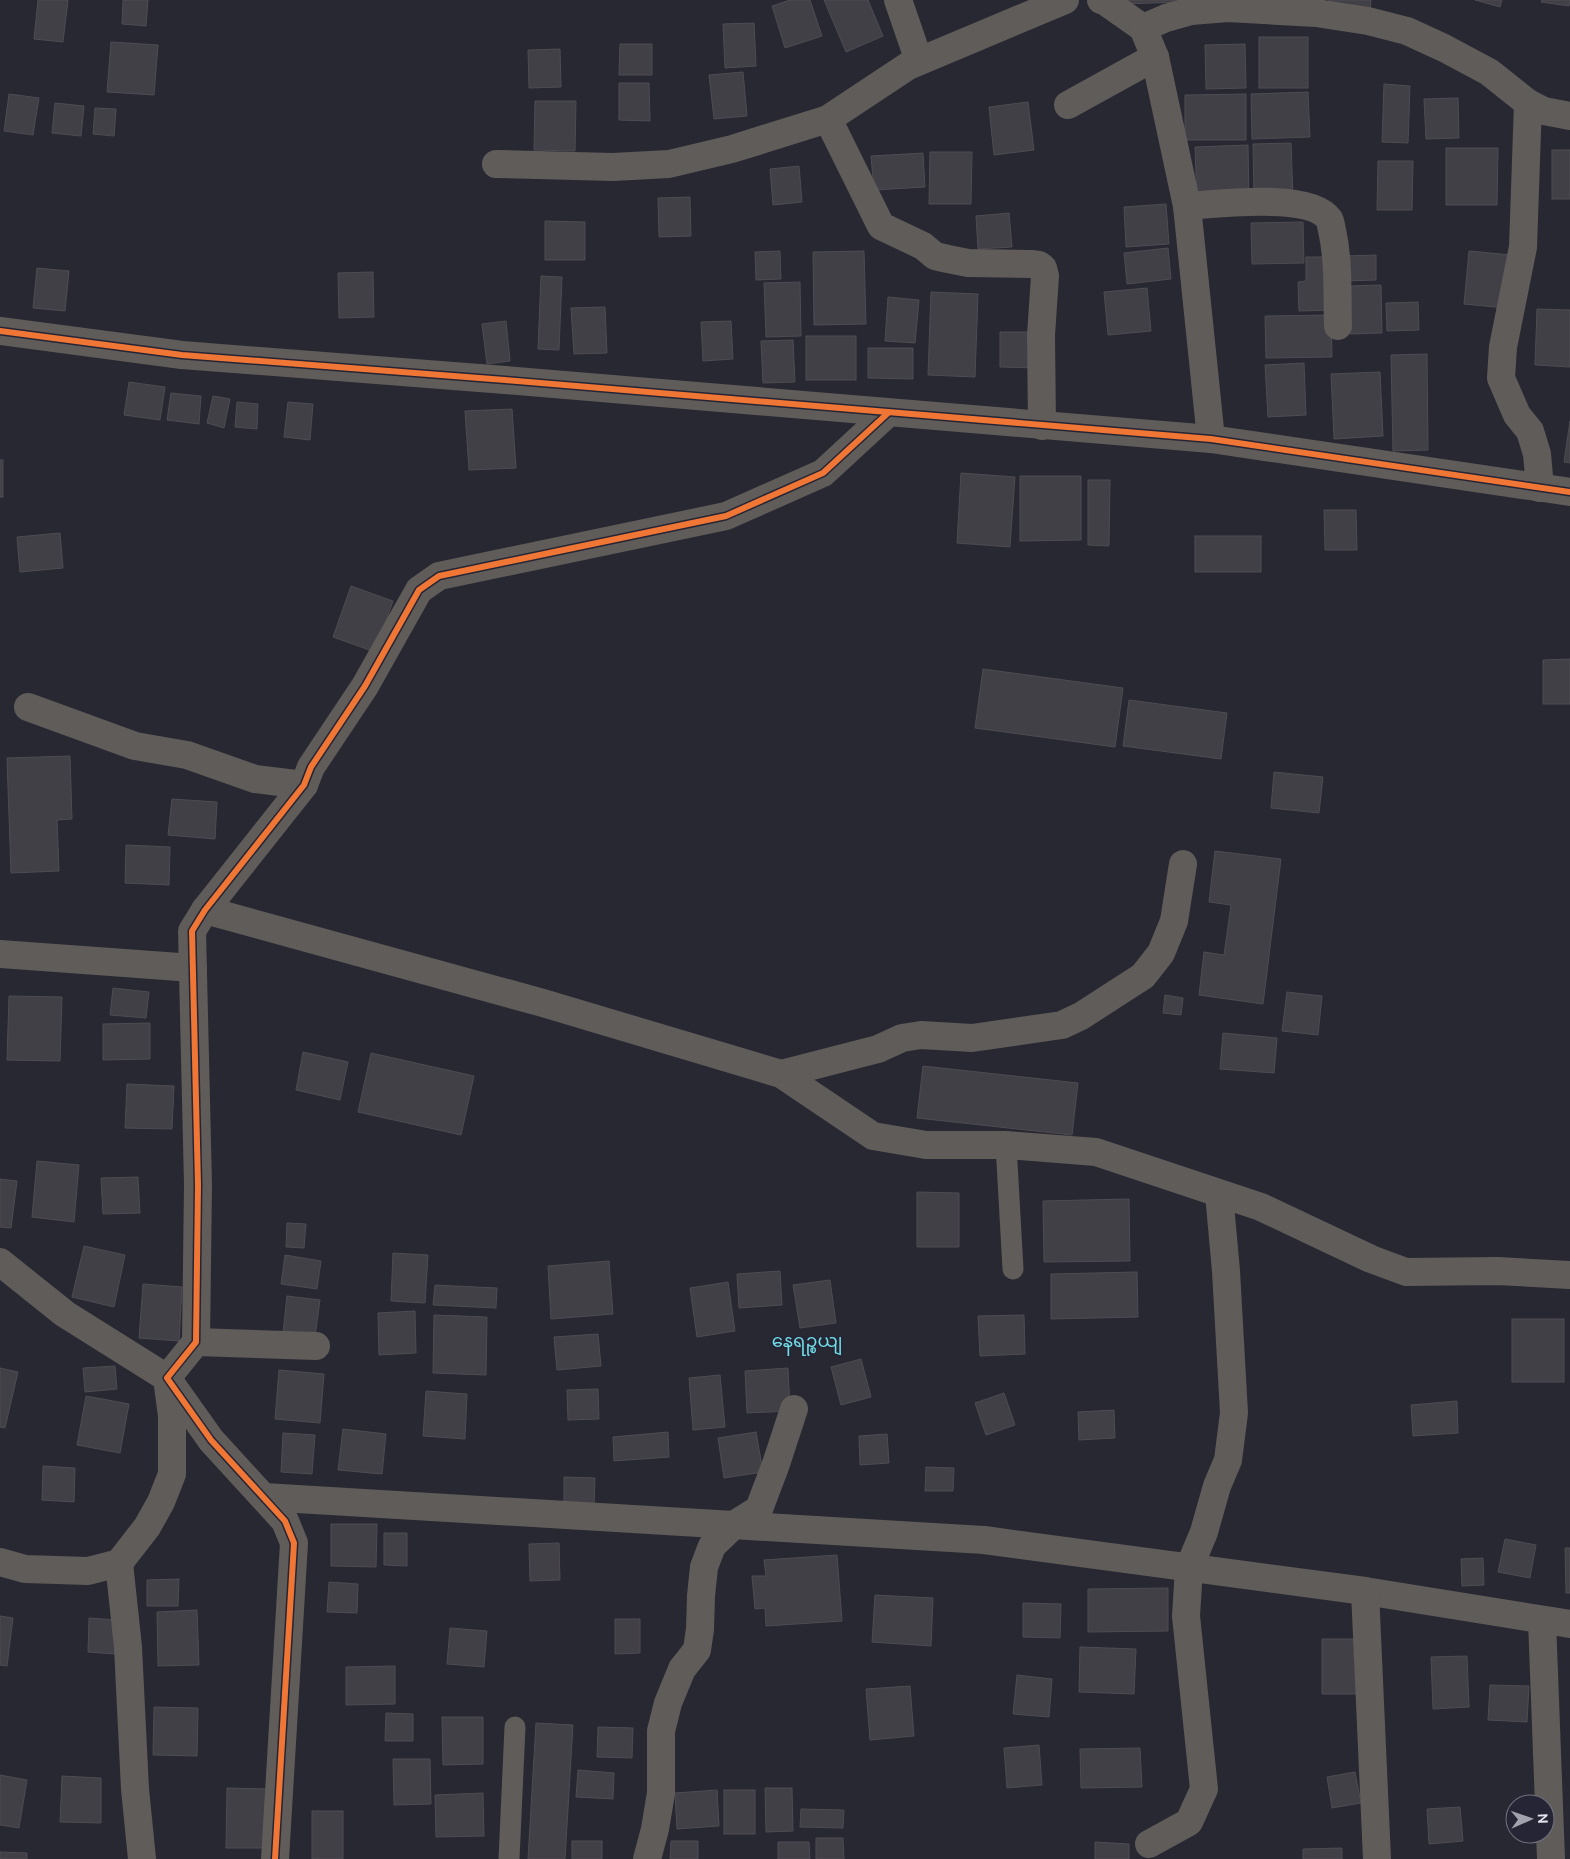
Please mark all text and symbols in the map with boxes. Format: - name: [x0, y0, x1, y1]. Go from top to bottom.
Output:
- district label: နေရဉ္စယျ: [772, 1330, 842, 1356]
- north arrow: [1505, 1794, 1555, 1844]
- text: N: [1535, 1813, 1551, 1824]

